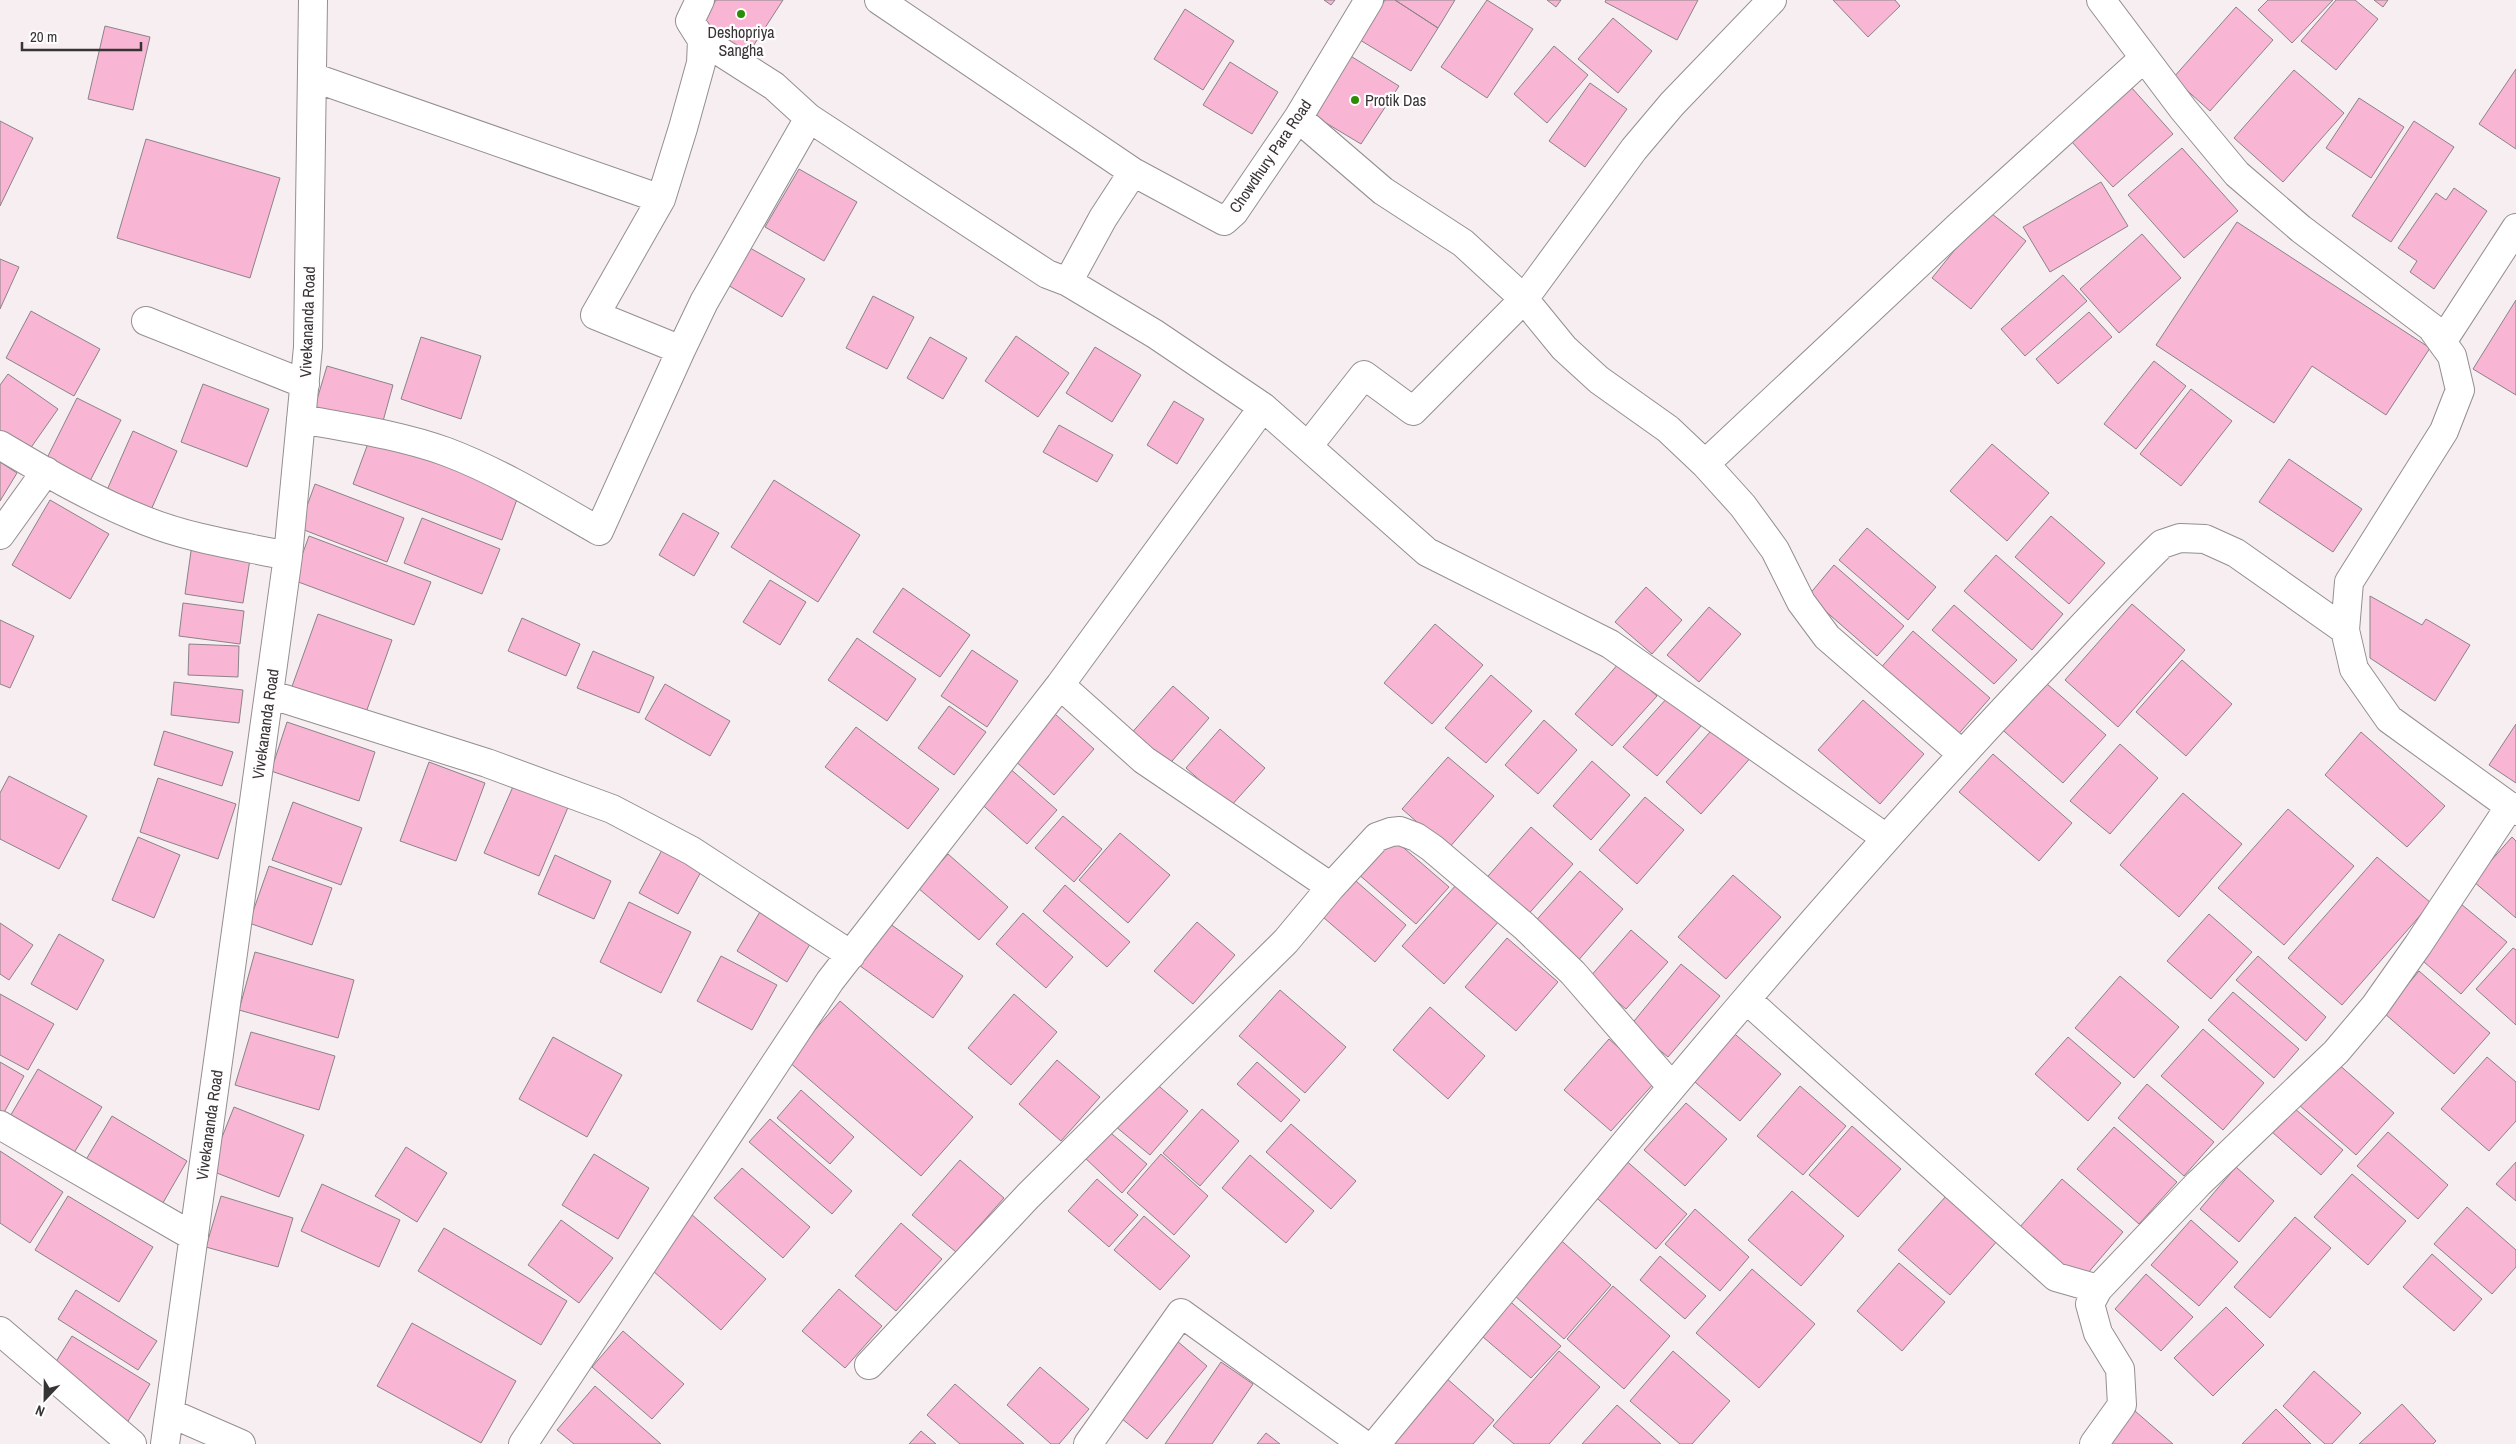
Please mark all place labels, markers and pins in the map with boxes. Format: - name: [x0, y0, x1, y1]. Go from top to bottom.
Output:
- marker: Deshopriya Sangha: [735, 8, 747, 20]
- place label: Deshopriya Sangha: [707, 21, 775, 61]
- place label: Protik Das: [1365, 89, 1426, 111]
- marker: Protik Das: [1349, 94, 1361, 106]

